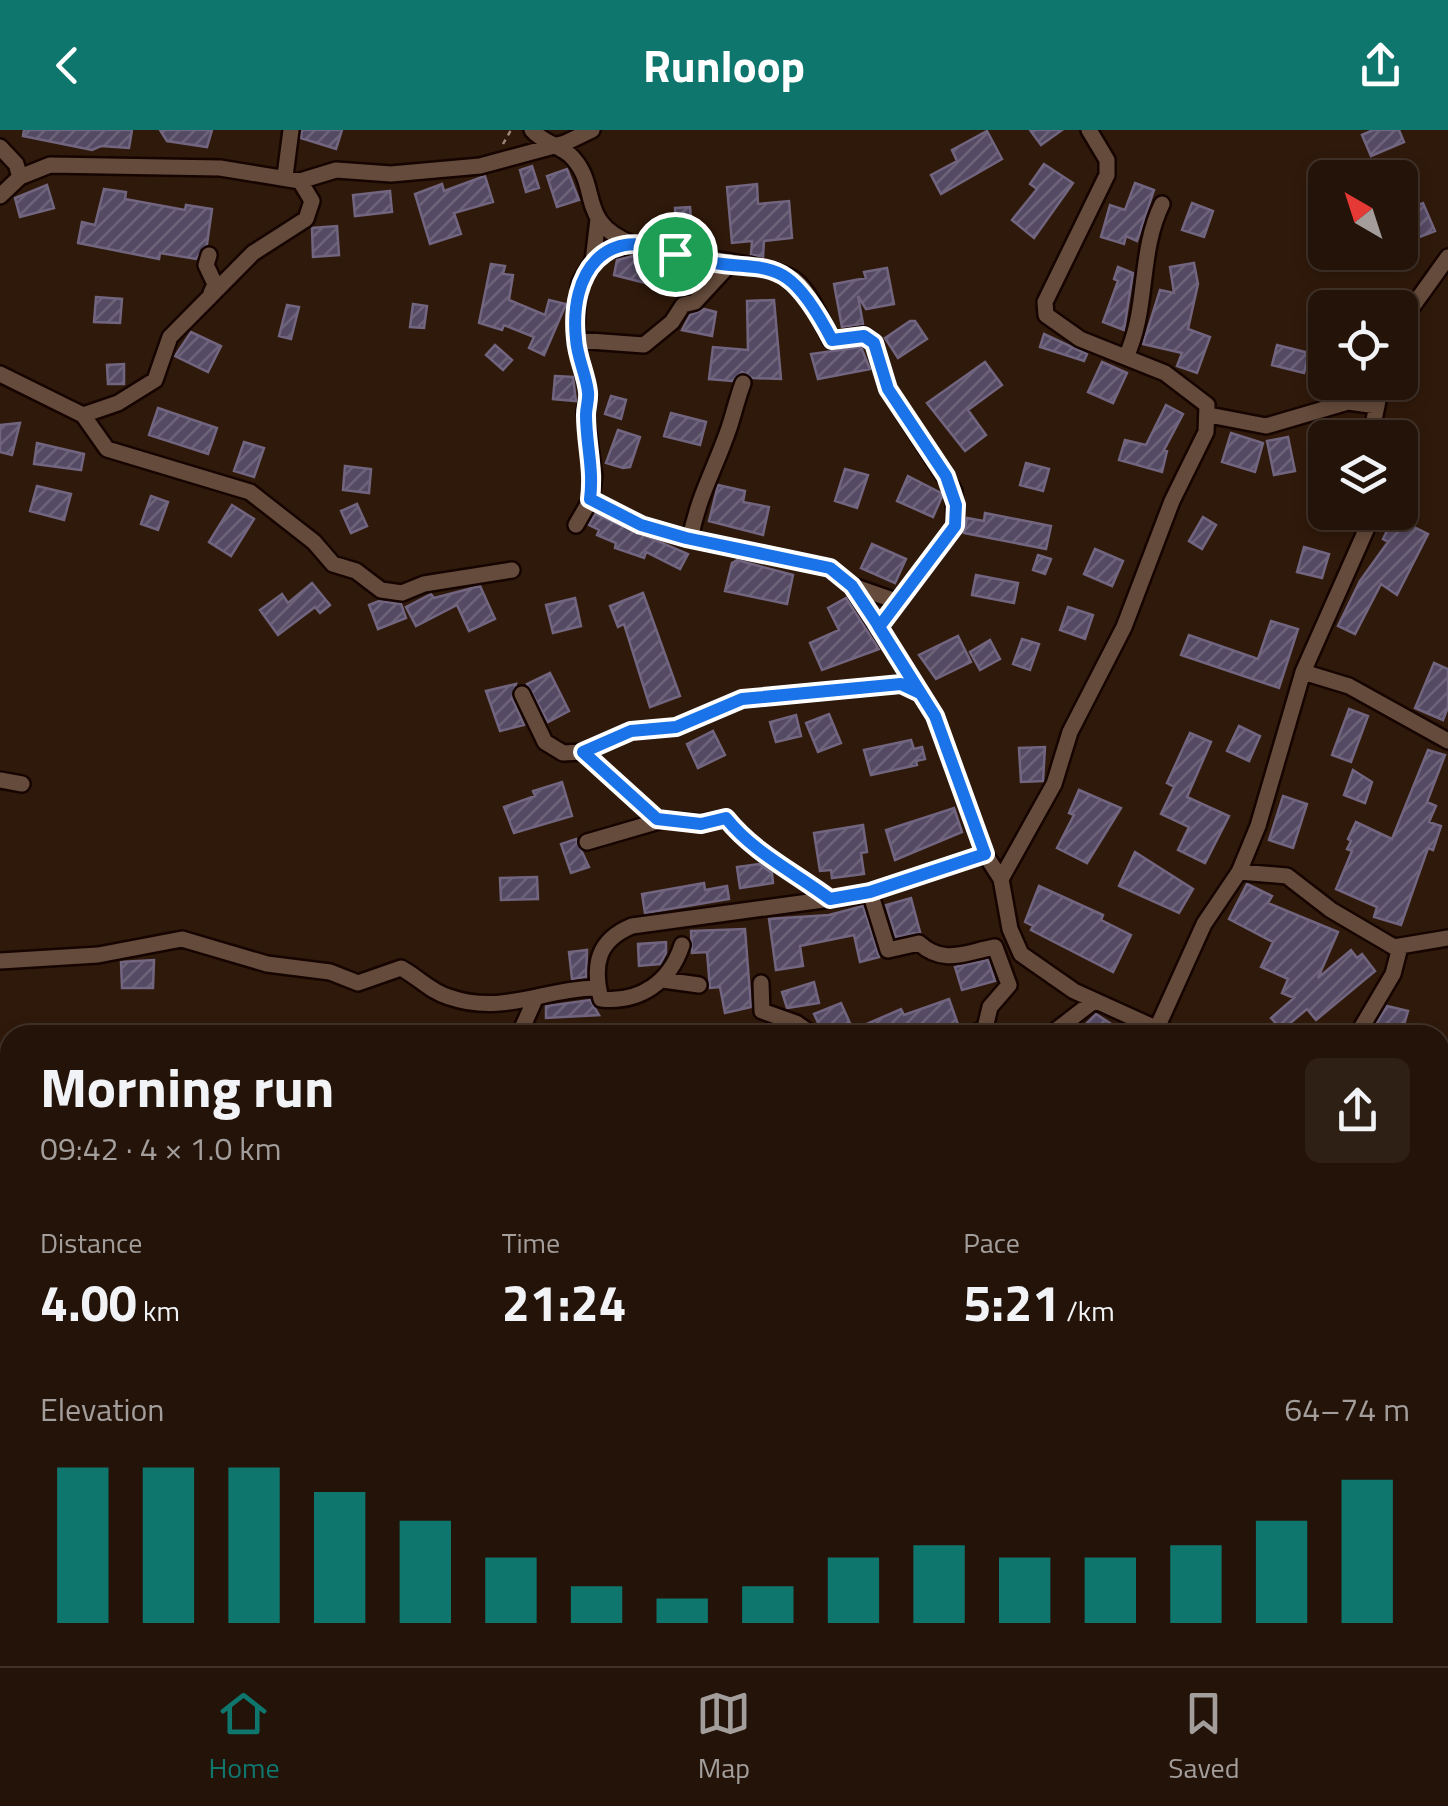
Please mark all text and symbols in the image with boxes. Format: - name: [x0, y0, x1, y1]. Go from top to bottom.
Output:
- text: Runloop: [643, 31, 805, 99]
- icon: back: [40, 38, 95, 93]
- icon: share: [1353, 38, 1408, 93]
- north arrow: [1308, 160, 1418, 270]
- map controls: [1308, 160, 1418, 530]
- pin: [633, 212, 718, 297]
- icon: arrive: [648, 227, 703, 282]
- button: locate: [1308, 290, 1418, 400]
- button: layers: [1308, 420, 1418, 530]
- text: Morning run: [40, 1045, 334, 1128]
- button: share: [1305, 1058, 1410, 1163]
- text: 09:42 · 4 × 1.0 km: [40, 1124, 281, 1172]
- text: Distance: [40, 1221, 142, 1264]
- text: Time: [502, 1221, 560, 1264]
- text: Pace: [963, 1221, 1020, 1264]
- text: 4.00: [40, 1264, 137, 1340]
- text: 21:24: [502, 1264, 626, 1340]
- text: 5:21: [963, 1264, 1060, 1340]
- text: km: [137, 1289, 180, 1332]
- text: /km: [1060, 1289, 1115, 1332]
- text: Elevation: [40, 1385, 164, 1433]
- text: 64–74 m: [1284, 1385, 1410, 1433]
- tab: Home: [208, 1686, 280, 1789]
- tab: Map: [696, 1686, 751, 1789]
- tab: Saved: [1168, 1686, 1240, 1789]

